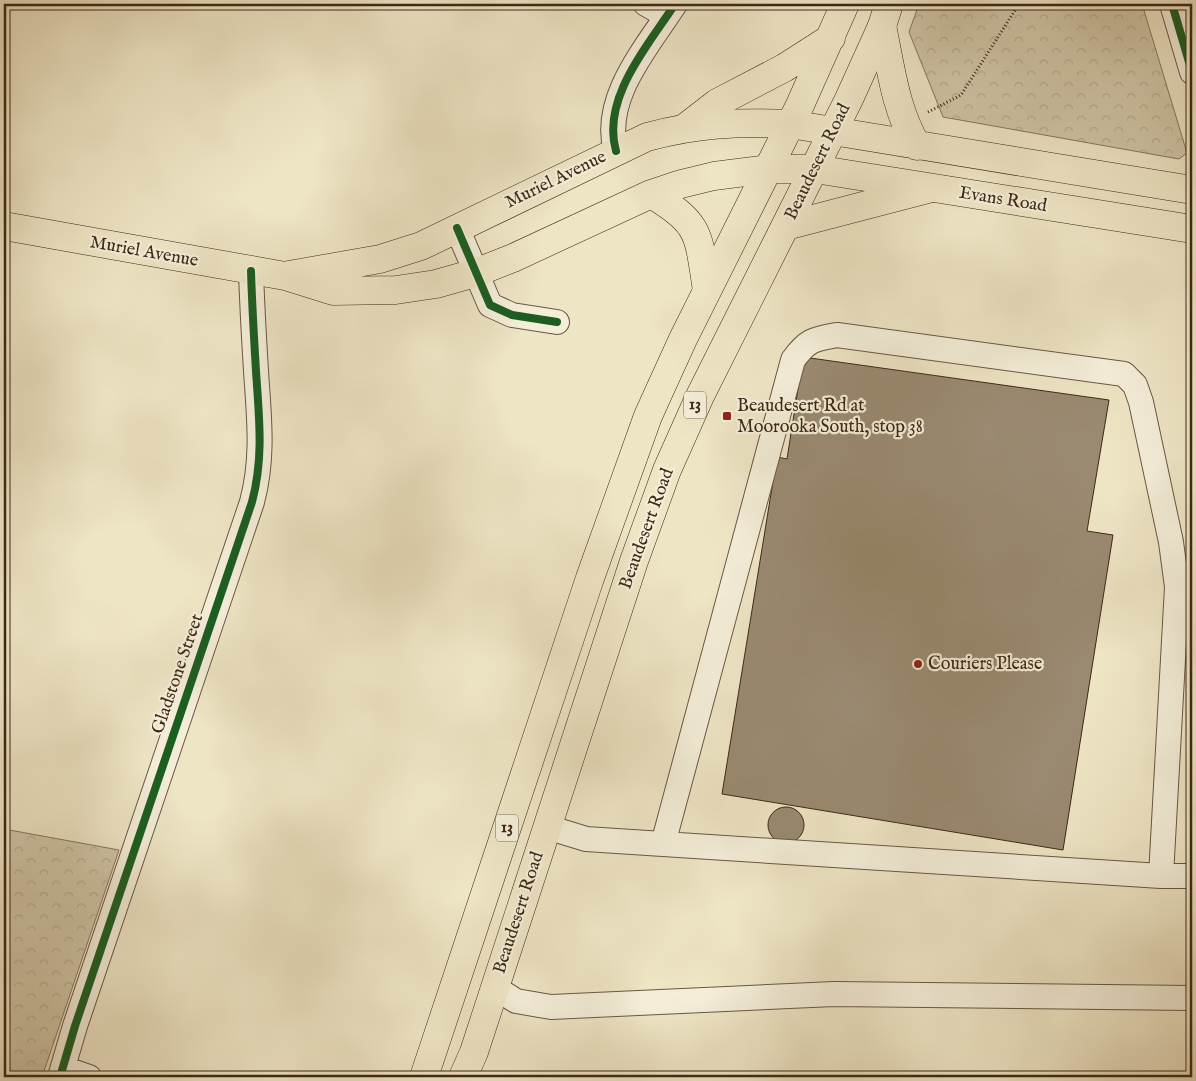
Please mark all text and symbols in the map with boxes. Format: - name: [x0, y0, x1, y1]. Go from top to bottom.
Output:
- street label: Beaudesert Road: [780, 99, 856, 224]
- street label: Muriel Avenue: [502, 146, 610, 214]
- street label: Evans Road: [957, 182, 1049, 218]
- street label: Muriel Avenue: [88, 231, 200, 273]
- road number: 13: [684, 392, 706, 418]
- place label: Beaudesert Rd at Moorooka South, stop 38: [737, 395, 923, 439]
- marker: Beaudesert Rd at Moorooka South, stop 38: [721, 410, 733, 422]
- street label: Beaudesert Road: [614, 465, 680, 593]
- street label: Gladstone Street: [147, 611, 209, 737]
- place label: Couriers Please: [928, 653, 1042, 676]
- marker: Couriers Please: [912, 658, 924, 670]
- road number: 13: [496, 814, 518, 841]
- street label: Beaudesert Road: [488, 849, 550, 977]

